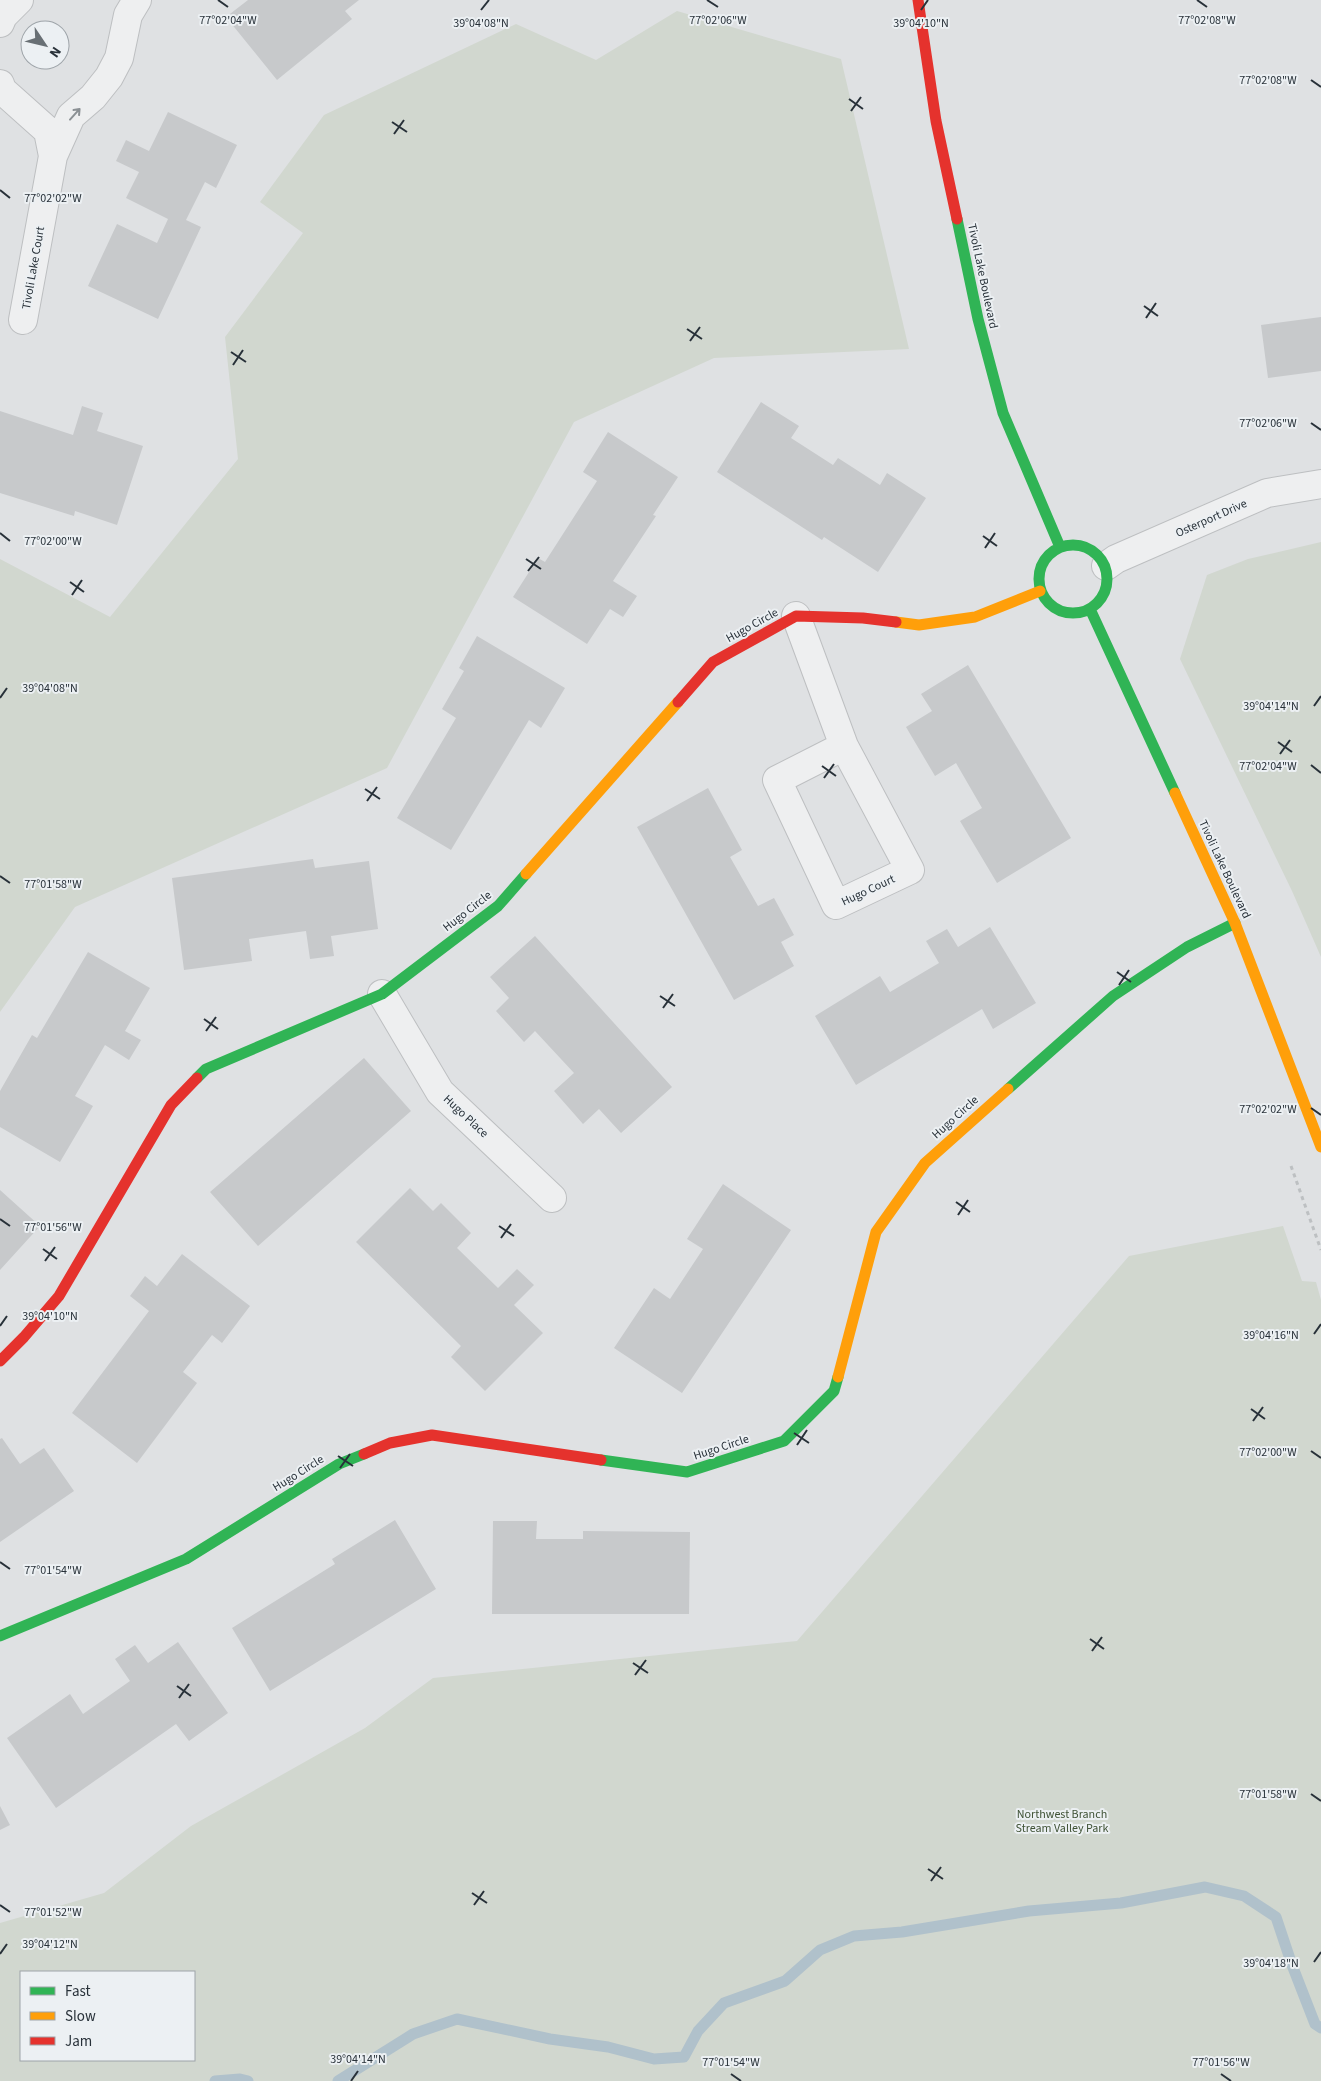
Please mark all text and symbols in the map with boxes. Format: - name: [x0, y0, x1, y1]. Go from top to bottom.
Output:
- text: 77°02'04"W: [199, 12, 257, 29]
- text: 77°02'06"W: [689, 12, 747, 29]
- text: 77°02'08"W: [1178, 12, 1236, 29]
- text: 39°04'08"N: [453, 15, 509, 32]
- text: 39°04'10"N: [893, 15, 949, 32]
- north arrow: [20, 20, 70, 70]
- text: N: [44, 42, 66, 61]
- text: 77°02'08"W: [1239, 72, 1297, 89]
- one-way arrow: [69, 107, 81, 120]
- text: 77°02'02"W: [24, 190, 82, 207]
- street label: Tivoli Lake Boulevard: [963, 222, 1002, 330]
- street label: Tivoli Lake Court: [18, 225, 49, 311]
- text: 77°02'06"W: [1239, 415, 1297, 432]
- street label: Osterport Drive: [1173, 495, 1250, 542]
- text: 77°02'00"W: [24, 533, 82, 550]
- street label: Hugo Circle: [723, 604, 782, 647]
- text: 39°04'08"N: [22, 680, 78, 697]
- text: 39°04'14"N: [1243, 698, 1299, 715]
- text: 77°02'04"W: [1239, 758, 1297, 775]
- street label: Tivoli Lake Boulevard: [1194, 817, 1255, 921]
- street label: Hugo Court: [839, 871, 898, 910]
- text: 77°01'58"W: [24, 876, 82, 893]
- street label: Hugo Circle: [439, 887, 495, 936]
- street label: Hugo Place: [439, 1091, 492, 1142]
- street label: Hugo Circle: [928, 1092, 982, 1143]
- text: 77°02'02"W: [1239, 1101, 1297, 1118]
- text: 77°01'56"W: [24, 1219, 82, 1236]
- text: 39°04'10"N: [22, 1308, 78, 1325]
- text: 39°04'16"N: [1243, 1327, 1299, 1344]
- street label: Hugo Circle: [691, 1430, 751, 1464]
- text: 77°02'00"W: [1239, 1444, 1297, 1461]
- street label: Hugo Circle: [269, 1451, 327, 1496]
- text: 77°01'54"W: [24, 1562, 82, 1579]
- text: 77°01'58"W: [1239, 1786, 1297, 1803]
- park label: Northwest Branch Stream Valley Park: [1016, 1806, 1109, 1837]
- text: 77°01'52"W: [24, 1904, 82, 1921]
- text: 39°04'12"N: [22, 1936, 78, 1953]
- text: 39°04'18"N: [1243, 1955, 1299, 1972]
- legend: [20, 1971, 195, 2061]
- text: Fast: [65, 1981, 91, 2002]
- text: Slow: [65, 2006, 96, 2027]
- text: Jam: [65, 2031, 92, 2052]
- text: 39°04'14"N: [330, 2051, 386, 2068]
- text: 77°01'54"W: [702, 2054, 760, 2071]
- text: 77°01'56"W: [1192, 2054, 1250, 2071]

